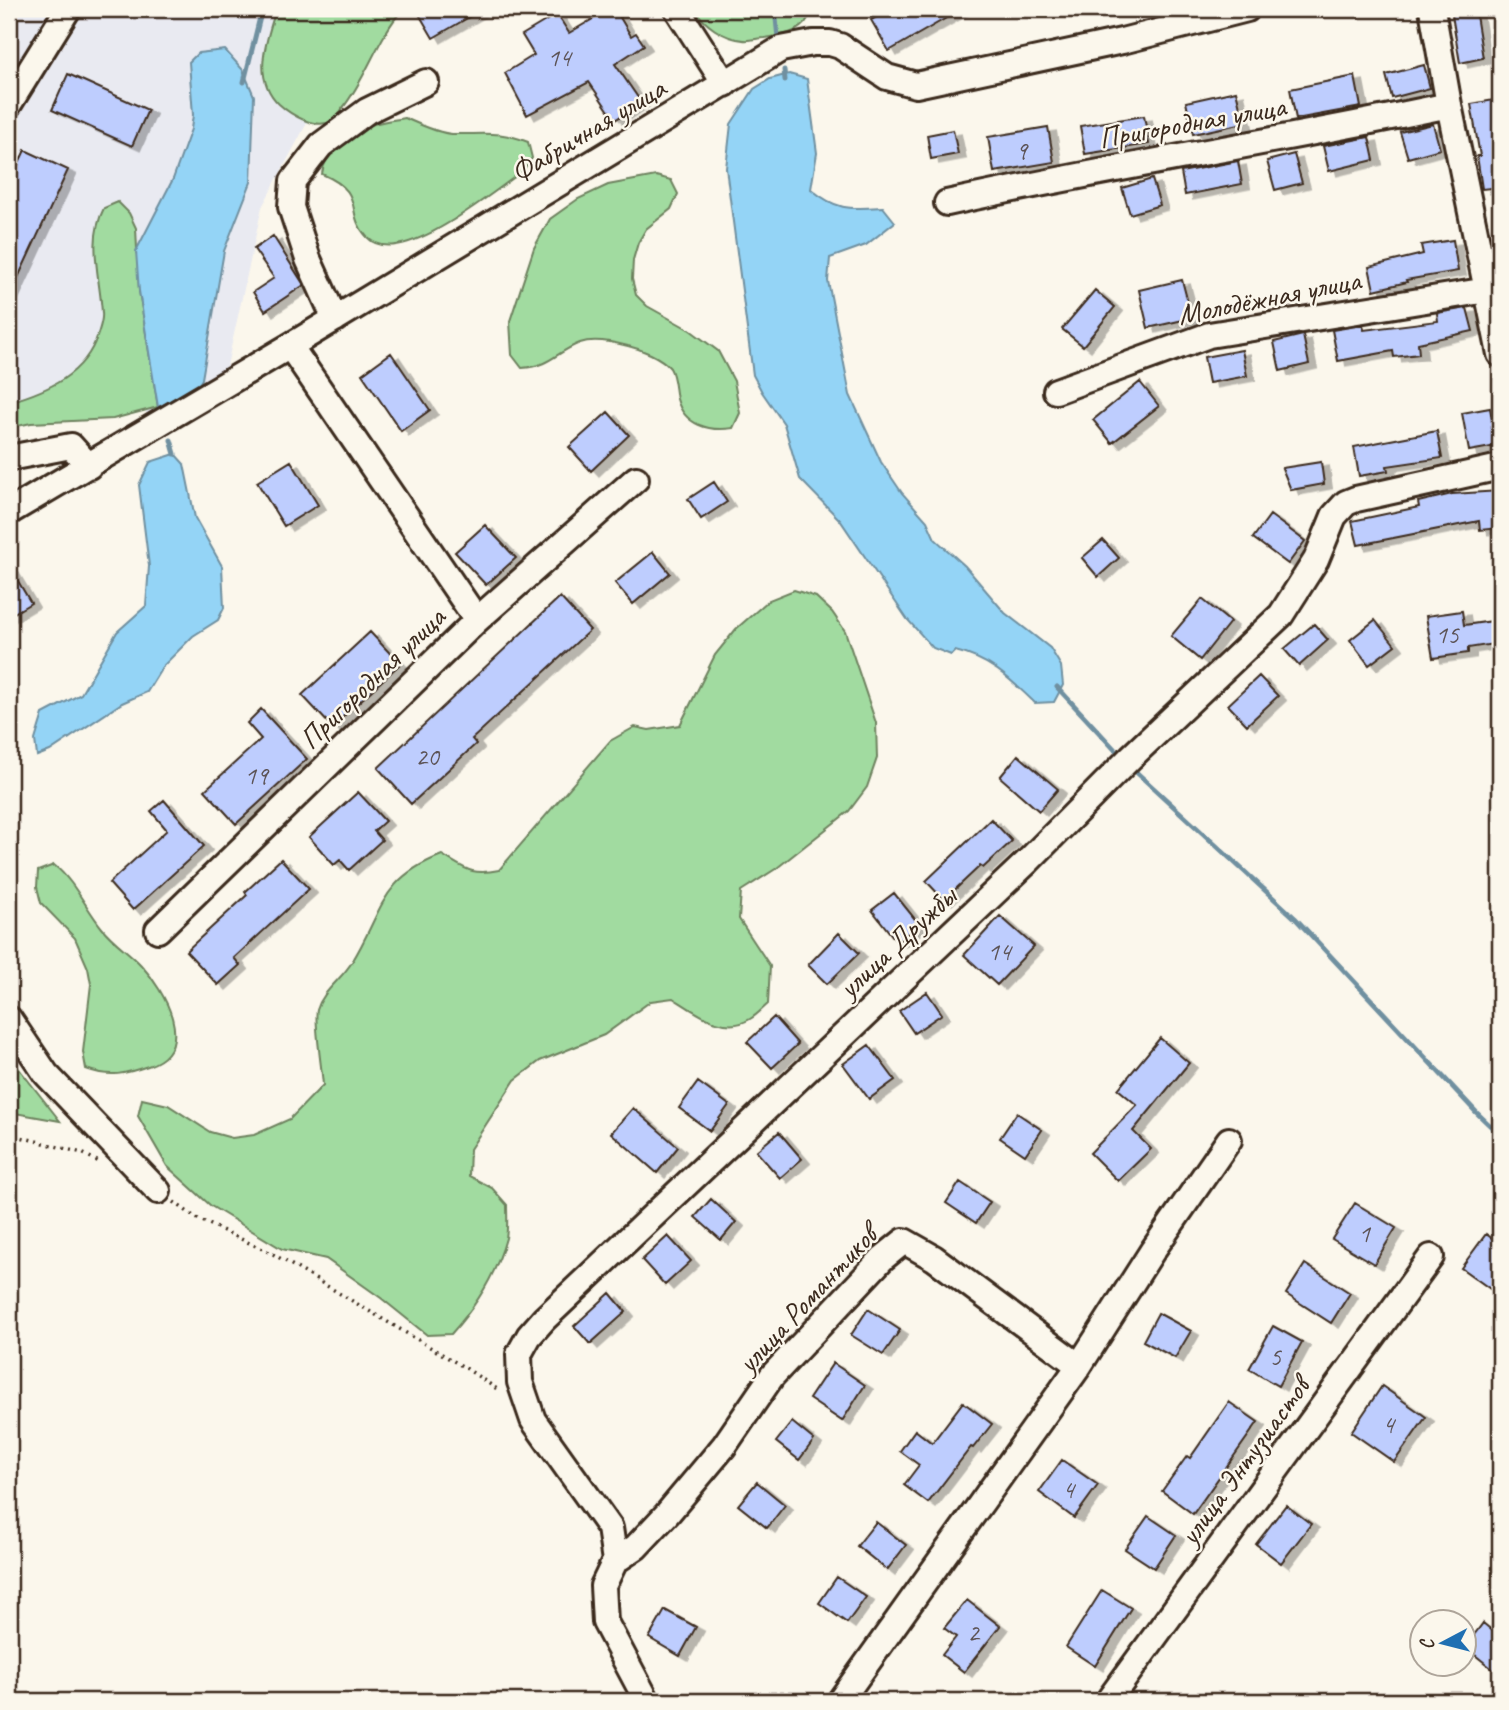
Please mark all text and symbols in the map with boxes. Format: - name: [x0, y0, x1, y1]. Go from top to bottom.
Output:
- house number: 14: [547, 41, 573, 74]
- street label: Фабричная улица: [504, 68, 674, 191]
- street label: Пригородная улица: [1096, 87, 1290, 157]
- house number: 9: [1015, 134, 1029, 167]
- street label: Молодёжная улица: [1175, 260, 1365, 333]
- street label: Пригородная улица: [291, 597, 455, 757]
- house number: 15: [1435, 618, 1460, 651]
- house number: 20: [415, 740, 441, 773]
- house number: 19: [244, 759, 270, 792]
- street label: улица Дружбы: [828, 876, 966, 1008]
- house number: 14: [987, 935, 1013, 968]
- street label: улица Романтиков: [728, 1212, 890, 1382]
- house number: 1: [1358, 1217, 1371, 1250]
- house number: 5: [1269, 1340, 1282, 1373]
- street label: улица Энтузиастов: [1169, 1365, 1321, 1554]
- house number: 4: [1382, 1408, 1396, 1441]
- house number: 4: [1062, 1473, 1076, 1506]
- north arrow: [1408, 1608, 1478, 1678]
- house number: 2: [967, 1616, 981, 1649]
- text: С: [1414, 1636, 1440, 1651]

